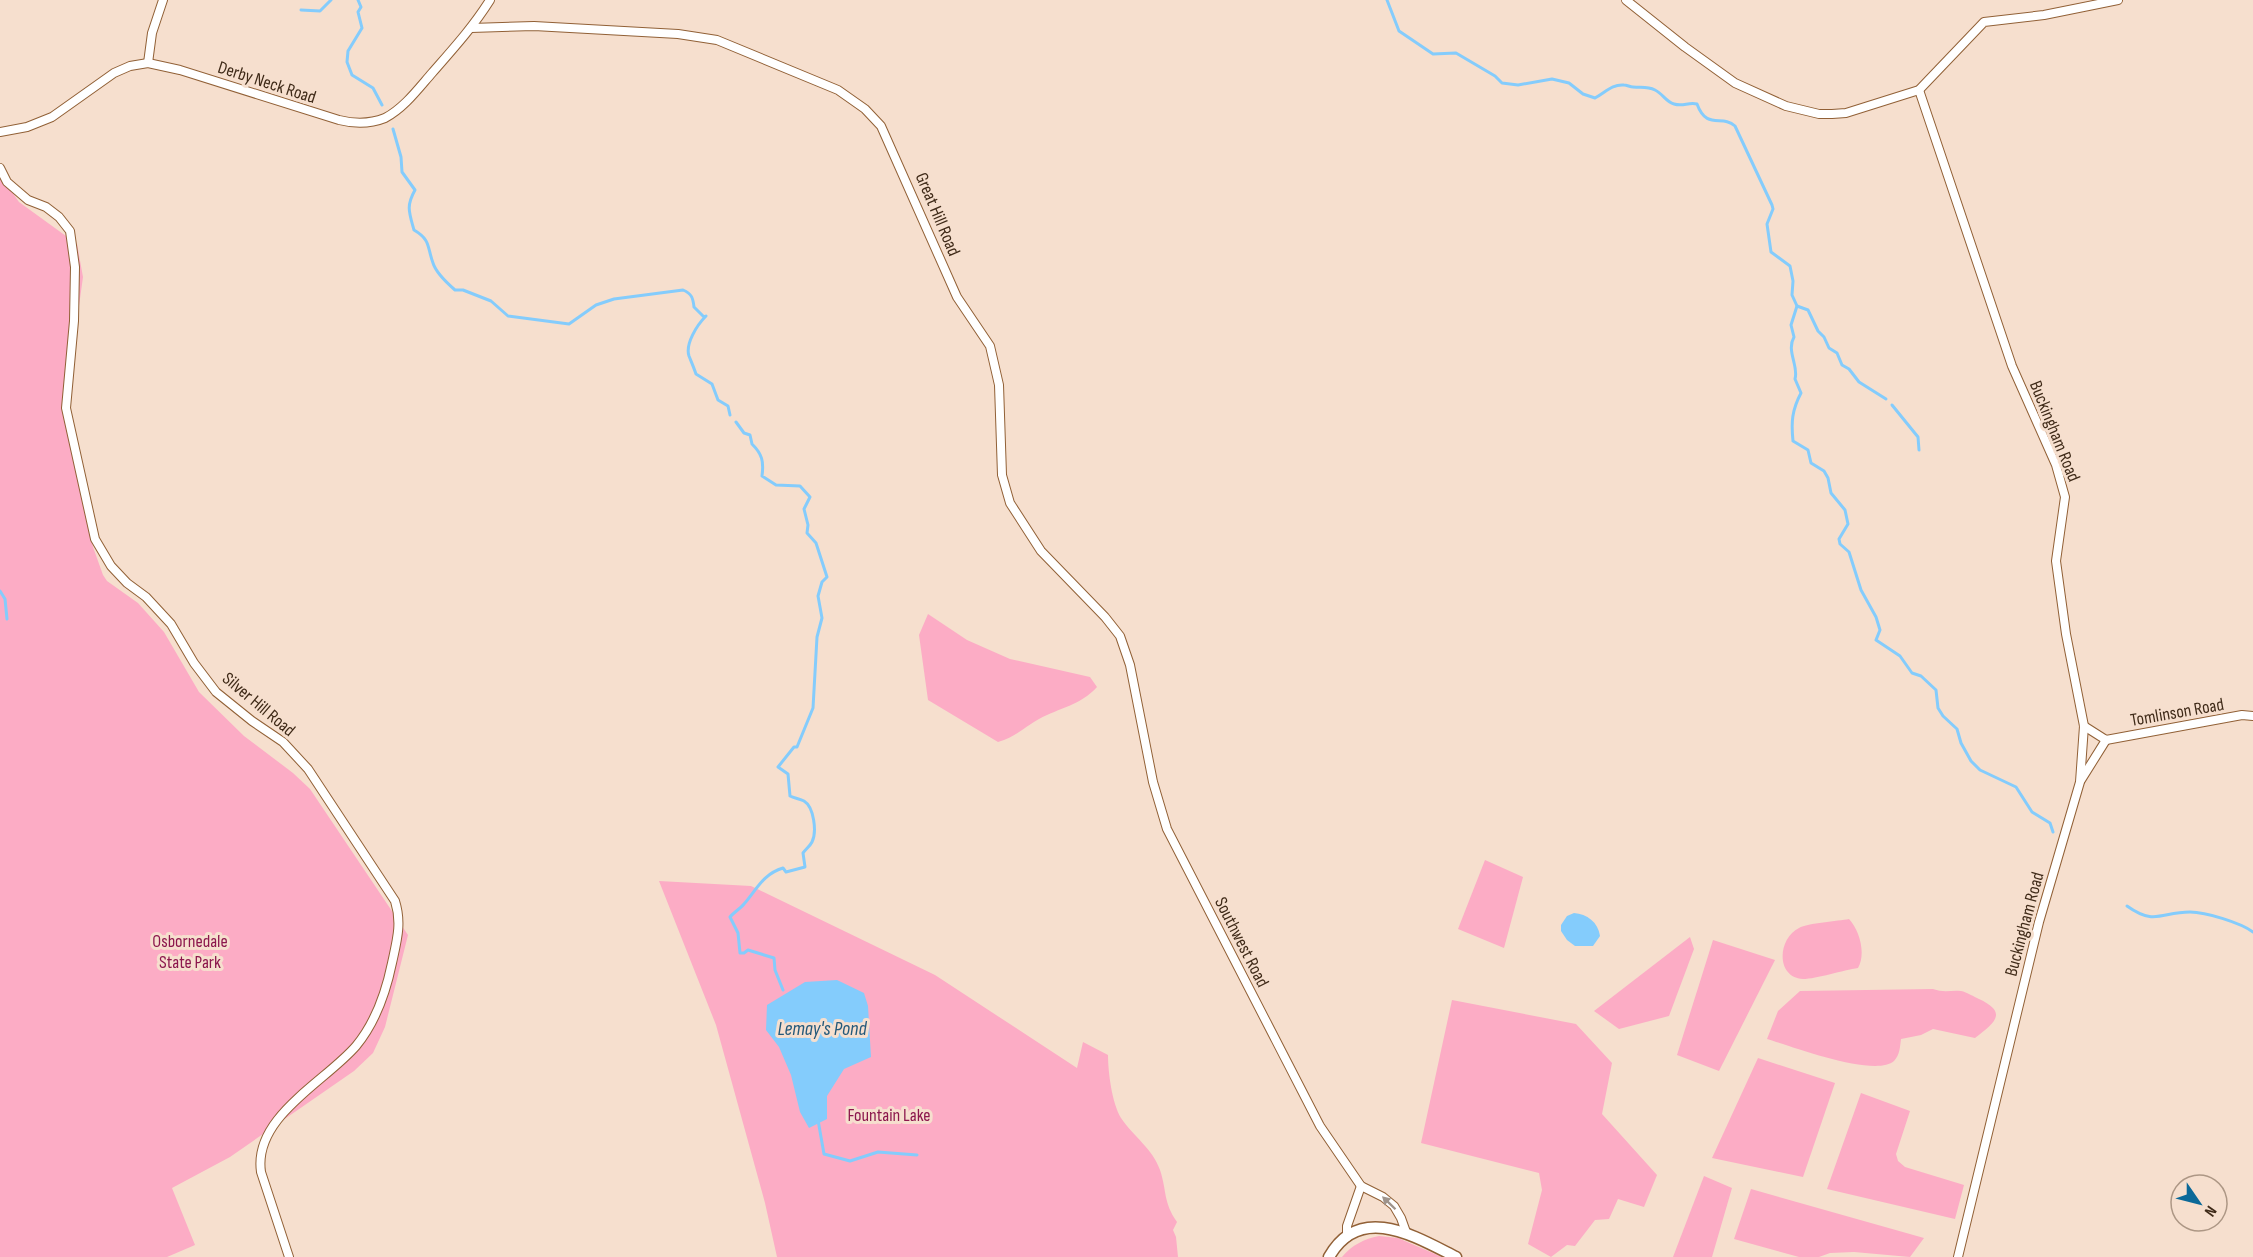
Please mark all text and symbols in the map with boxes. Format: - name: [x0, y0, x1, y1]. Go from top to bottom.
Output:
- street label: Derby Neck Road: [215, 57, 318, 108]
- street label: Great Hill Road: [911, 169, 964, 259]
- street label: Buckingham Road: [2025, 378, 2084, 485]
- street label: Silver Hill Road: [218, 668, 299, 741]
- street label: Tomlinson Road: [2129, 694, 2225, 731]
- street label: Buckingham Road: [2001, 870, 2048, 978]
- street label: Southwest Road: [1210, 894, 1273, 991]
- park label: Osbornedale State Park: [152, 931, 228, 973]
- water label: Lemay's Pond: [777, 1017, 867, 1041]
- park label: Fountain Lake: [847, 1105, 931, 1126]
- north arrow: [2169, 1173, 2229, 1233]
- one-way arrow: [1383, 1197, 1397, 1211]
- text: N: [2200, 1202, 2220, 1220]

